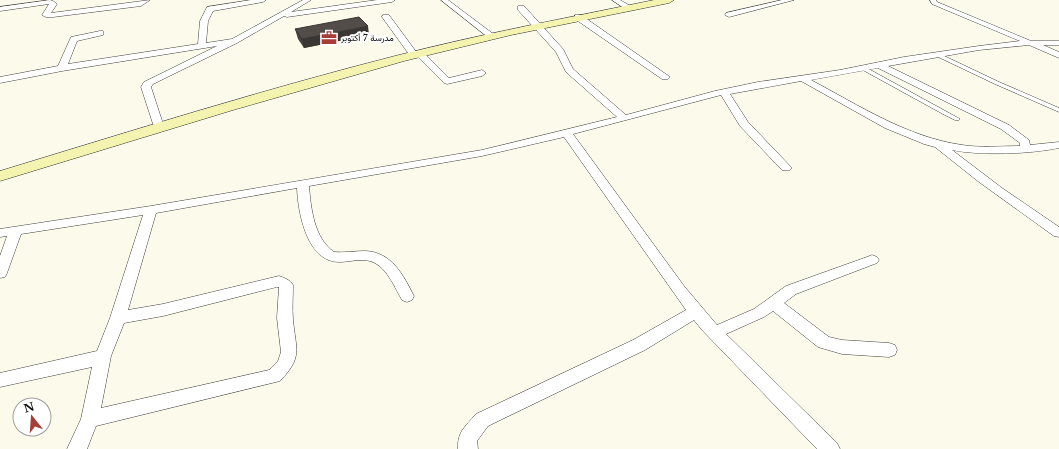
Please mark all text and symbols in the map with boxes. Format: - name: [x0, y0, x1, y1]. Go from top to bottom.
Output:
- office icon: مدرسة 7 أكتوبر: [320, 29, 338, 47]
- place label: مدرسة 7 أكتوبر: [340, 32, 394, 44]
- north arrow: [12, 397, 52, 437]
- text: N: [22, 399, 37, 416]

